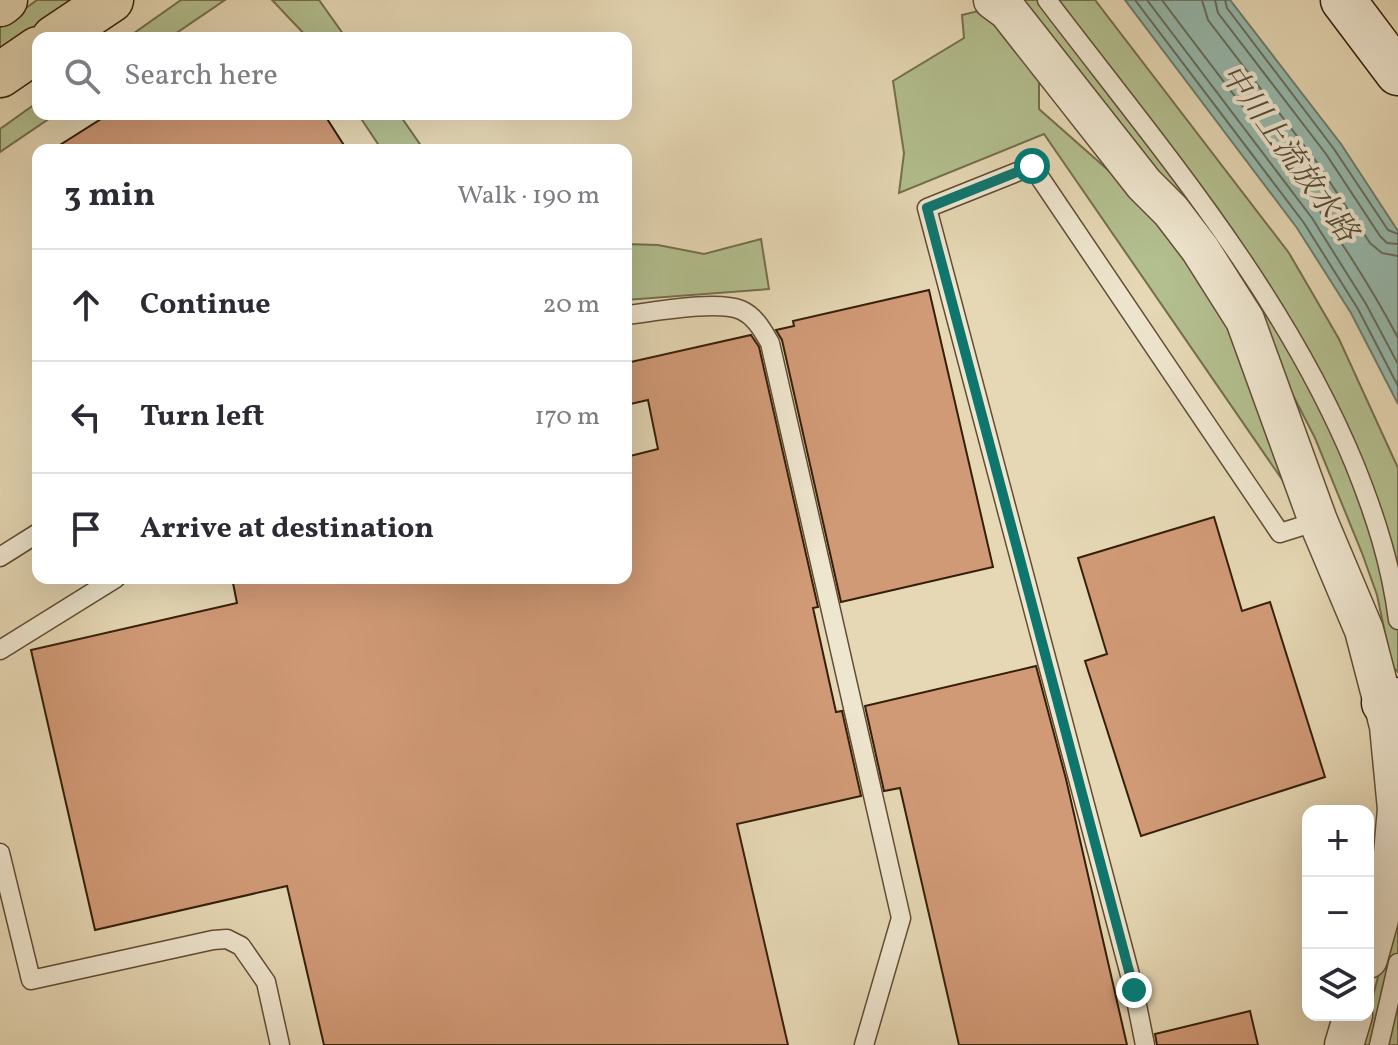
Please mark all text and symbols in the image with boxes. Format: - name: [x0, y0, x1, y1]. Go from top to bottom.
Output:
- search box: [32, 32, 632, 120]
- icon: search: [60, 54, 104, 98]
- text: Search here: [124, 55, 278, 97]
- water label: 中川上流放水路: [1209, 57, 1368, 253]
- route start: [1014, 148, 1050, 184]
- text: 3 min: [64, 173, 155, 220]
- text: Walk · 190 m: [457, 178, 600, 214]
- icon: ahead: [64, 283, 108, 327]
- text: Continue: [140, 284, 271, 326]
- text: 20 m: [542, 287, 600, 323]
- icon: left: [64, 395, 108, 439]
- text: Turn left: [140, 396, 264, 438]
- text: 170 m: [535, 399, 600, 435]
- icon: arrive: [64, 507, 108, 551]
- text: Arrive at destination: [140, 508, 434, 550]
- map controls: [1302, 805, 1374, 1021]
- button: +: [1302, 805, 1374, 877]
- button: −: [1302, 877, 1374, 949]
- button: layers: [1302, 949, 1374, 1021]
- route end: [1116, 972, 1152, 1008]

